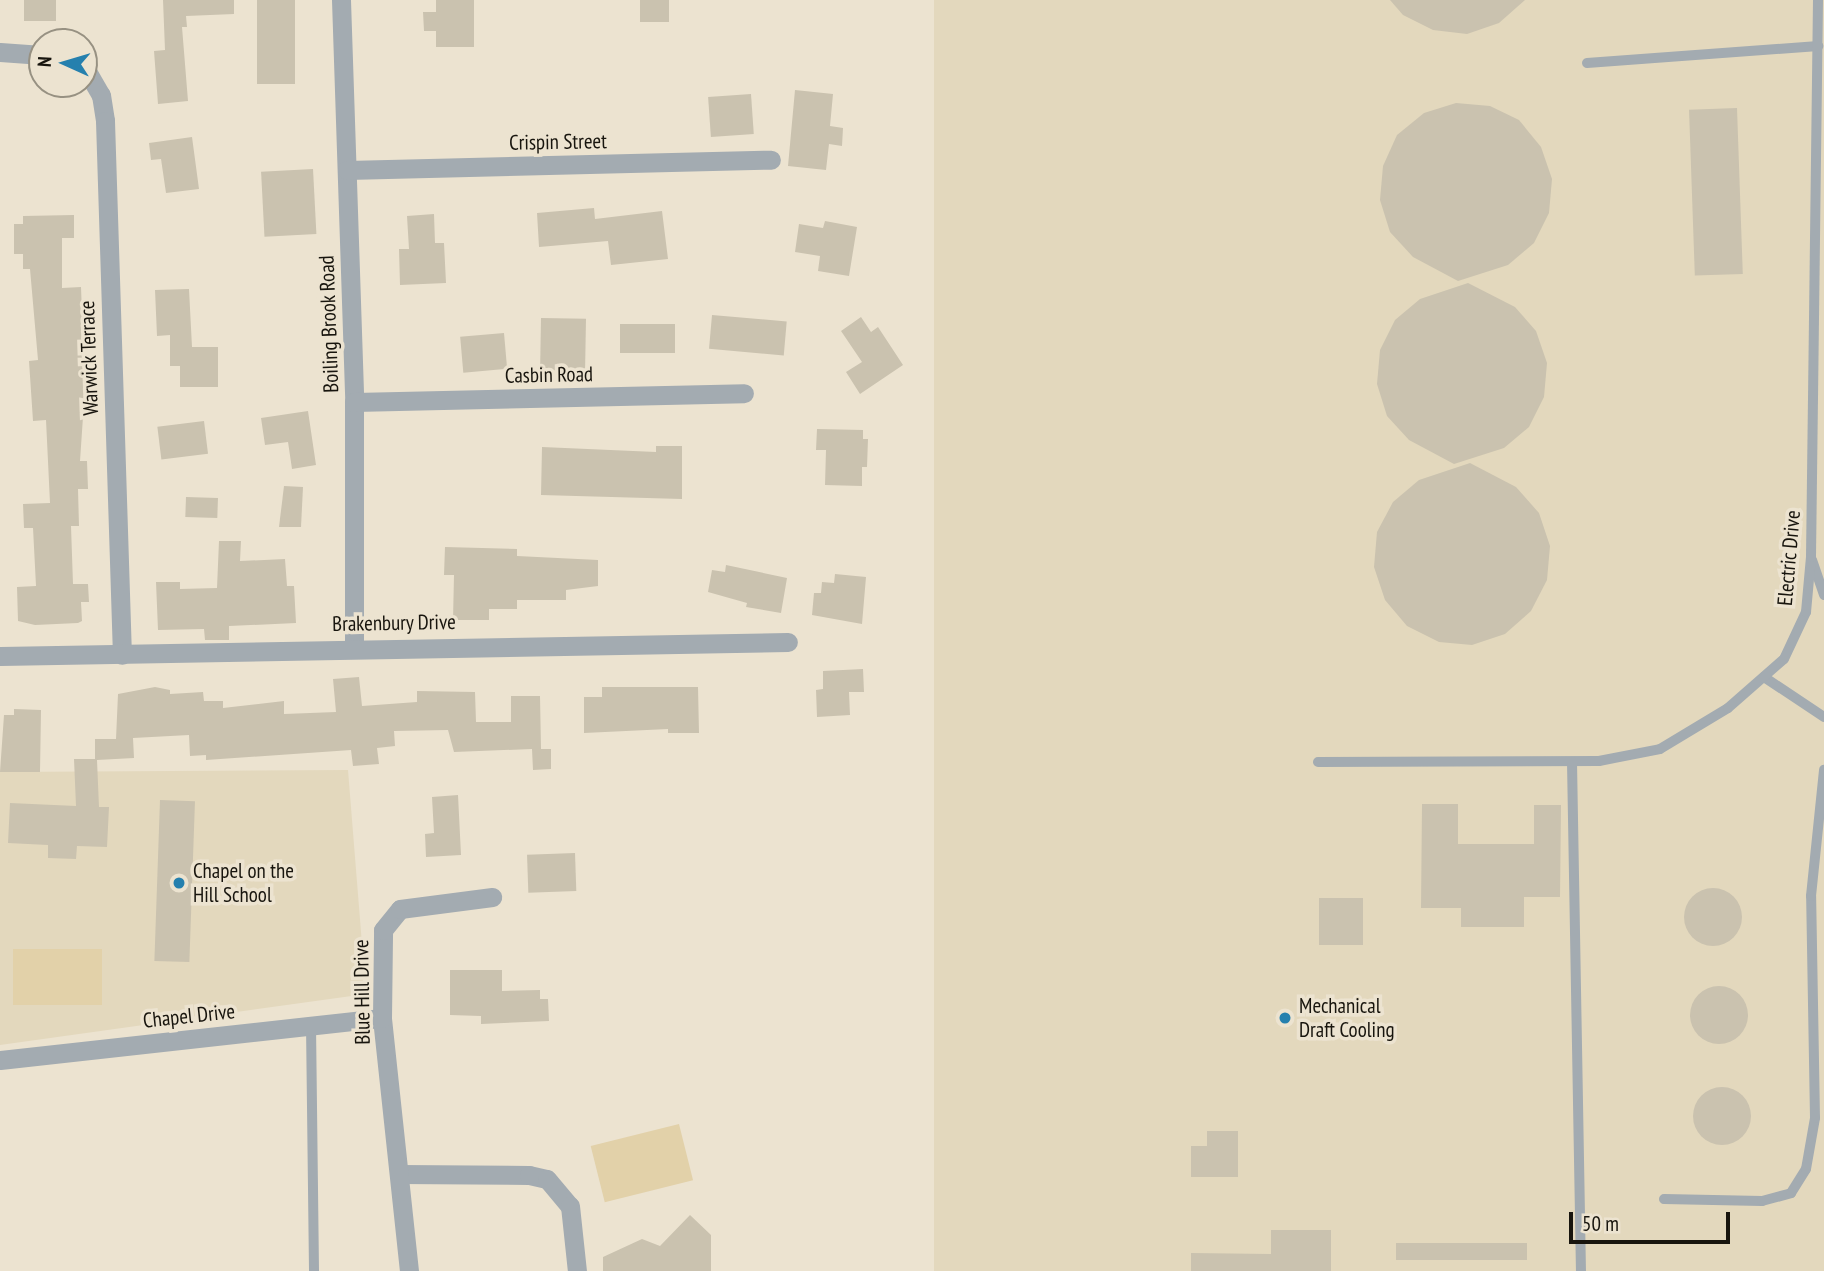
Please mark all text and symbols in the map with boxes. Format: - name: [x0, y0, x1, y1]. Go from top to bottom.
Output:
- north arrow: [28, 28, 98, 98]
- text: N: [32, 56, 56, 68]
- street label: Crispin Street: [509, 129, 607, 155]
- street label: Boiling Brook Road: [314, 255, 344, 393]
- street label: Warwick Terrace: [74, 300, 104, 416]
- street label: Casbin Road: [505, 362, 593, 388]
- street label: Electric Drive: [1772, 509, 1806, 607]
- street label: Brakenbury Drive: [332, 609, 456, 637]
- place label: Chapel on the Hill School: [193, 858, 294, 908]
- marker: Chapel on the Hill School: [171, 875, 187, 891]
- street label: Blue Hill Drive: [348, 939, 376, 1045]
- place label: Mechanical Draft Cooling: [1299, 993, 1394, 1043]
- street label: Chapel Drive: [142, 999, 236, 1033]
- marker: Mechanical Draft Cooling: [1277, 1010, 1293, 1026]
- scale bar: [1572, 1198, 1733, 1242]
- text: 50 m: [1582, 1210, 1619, 1237]

